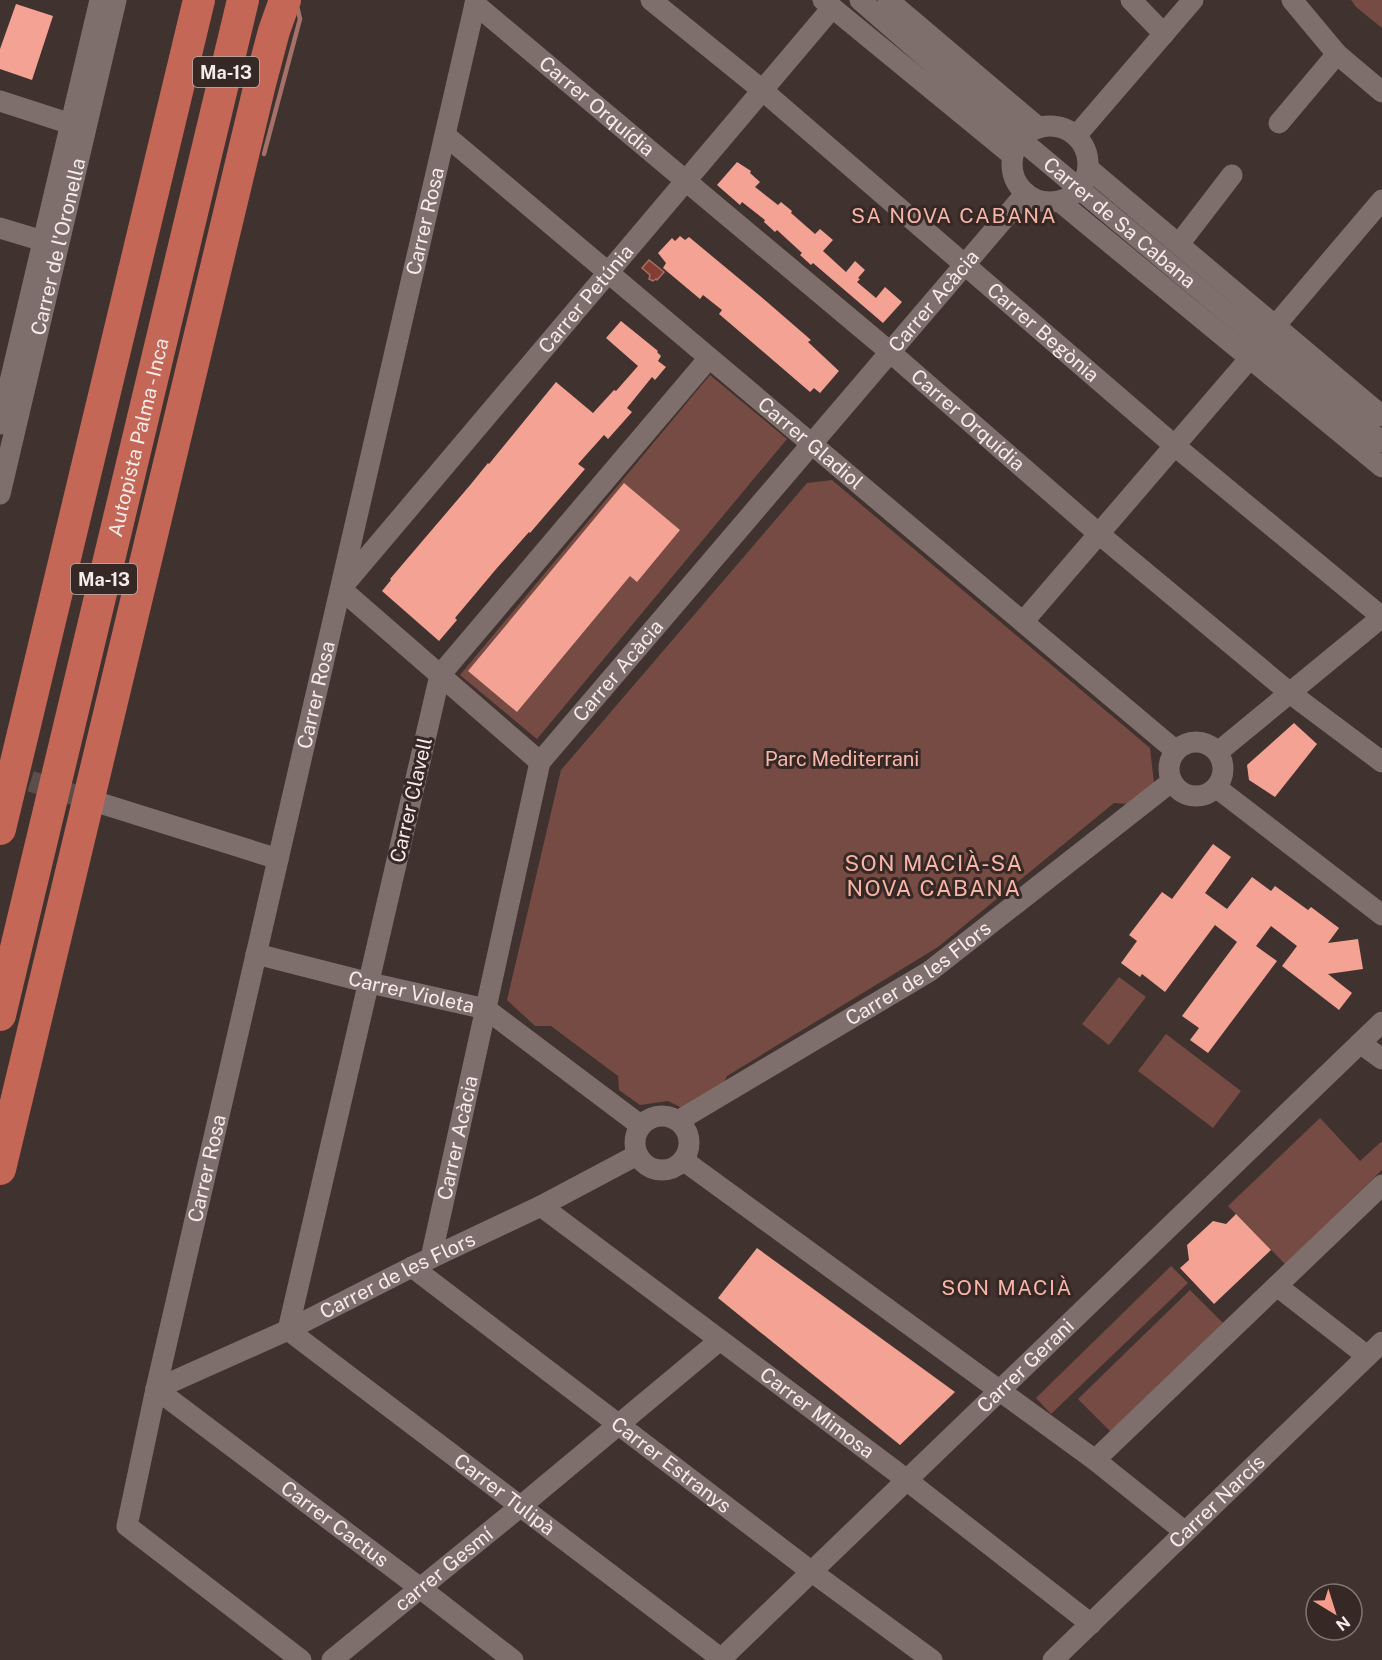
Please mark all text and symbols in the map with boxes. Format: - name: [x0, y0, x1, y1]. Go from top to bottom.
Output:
- street label: Carrer Orquídia: [534, 51, 659, 161]
- road number: Ma-13: [193, 57, 259, 87]
- street label: Carrer de Sa Cabana: [1039, 152, 1201, 293]
- street label: Carrer de l'Oronella: [26, 156, 90, 338]
- street label: Carrer Rosa: [401, 165, 449, 277]
- district label: SA NOVA CABANA: [851, 203, 1057, 228]
- street label: Carrer Petúnia: [533, 240, 639, 358]
- street label: Carrer Acàcia: [883, 245, 984, 357]
- street label: Carrer Begònia: [982, 277, 1104, 387]
- street label: Autopista Palma - Inca: [103, 336, 174, 539]
- street label: Carrer Orquídia: [906, 364, 1030, 476]
- street label: Carrer Gladiol: [753, 392, 868, 494]
- road number: Ma-13: [71, 564, 137, 594]
- street label: Carrer Acàcia: [568, 615, 668, 727]
- street label: Carrer Rosa: [292, 639, 340, 751]
- street label: Carrer Clavell: [385, 735, 437, 865]
- park label: Parc Mediterrani: [765, 747, 919, 771]
- district label: SON MACIÀ-SA NOVA CABANA: [844, 850, 1024, 901]
- street label: Carrer de les Flors: [841, 916, 996, 1031]
- street label: Carrer Violeta: [346, 966, 477, 1018]
- street label: Carrer Acàcia: [432, 1073, 483, 1202]
- street label: Carrer Rosa: [183, 1112, 231, 1225]
- street label: Carrer de les Flors: [316, 1227, 479, 1324]
- district label: SON MACIÀ: [941, 1275, 1073, 1300]
- street label: Carrer Gerani: [972, 1314, 1079, 1418]
- street label: Carrer Mimosa: [755, 1362, 879, 1463]
- street label: Carrer Estranys: [606, 1411, 736, 1518]
- street label: Carrer Tulipà: [449, 1448, 560, 1540]
- street label: Carrer Narcís: [1164, 1450, 1270, 1553]
- street label: Carrer Cactus: [276, 1475, 394, 1572]
- street label: carrer Gesmí: [390, 1521, 498, 1616]
- north arrow: [1304, 1582, 1364, 1642]
- text: N: [1332, 1612, 1354, 1635]

